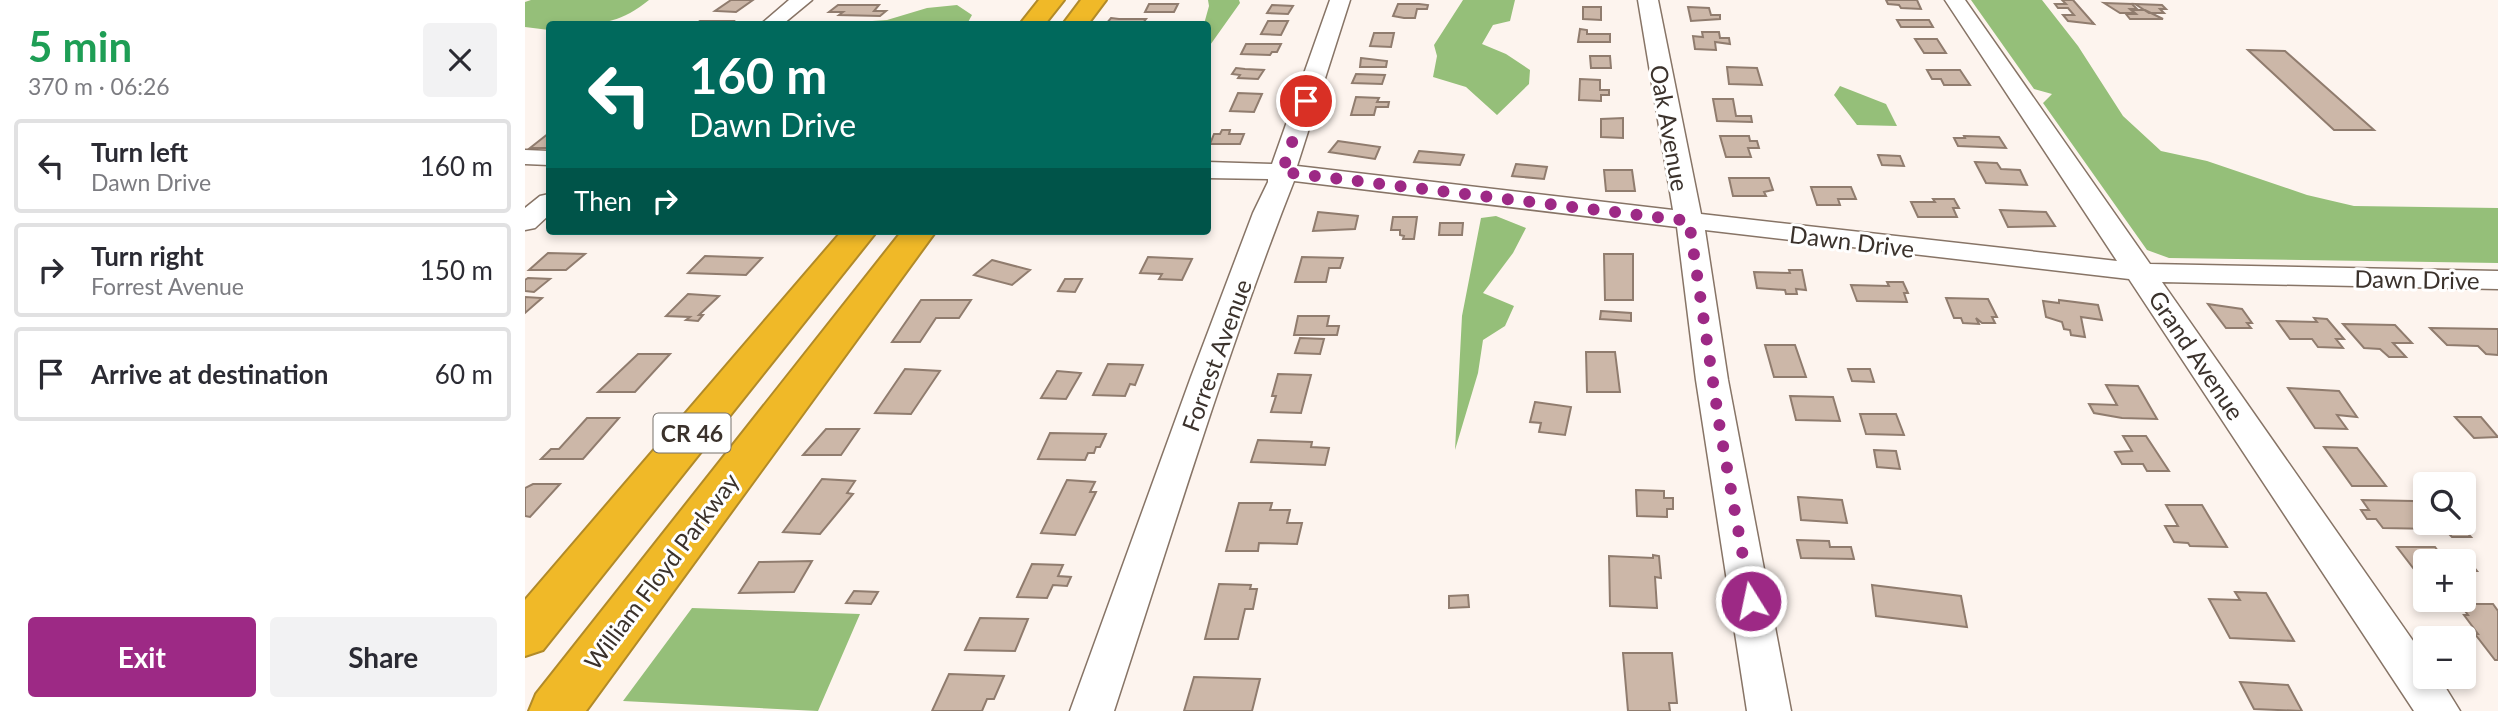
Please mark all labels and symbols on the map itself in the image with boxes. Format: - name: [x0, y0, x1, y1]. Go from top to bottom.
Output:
- street label: Oak Avenue: [1645, 63, 1695, 193]
- pin: [1276, 71, 1336, 131]
- street label: Dawn Drive: [1788, 219, 1916, 263]
- street label: Dawn Drive: [2354, 263, 2480, 295]
- street label: Forrest Avenue: [1175, 275, 1257, 435]
- street label: Grand Avenue: [2143, 285, 2251, 425]
- road number: CR 46: [653, 414, 731, 452]
- street label: William Floyd Parkway: [578, 466, 745, 675]
- position arrow: [1714, 564, 1788, 638]

